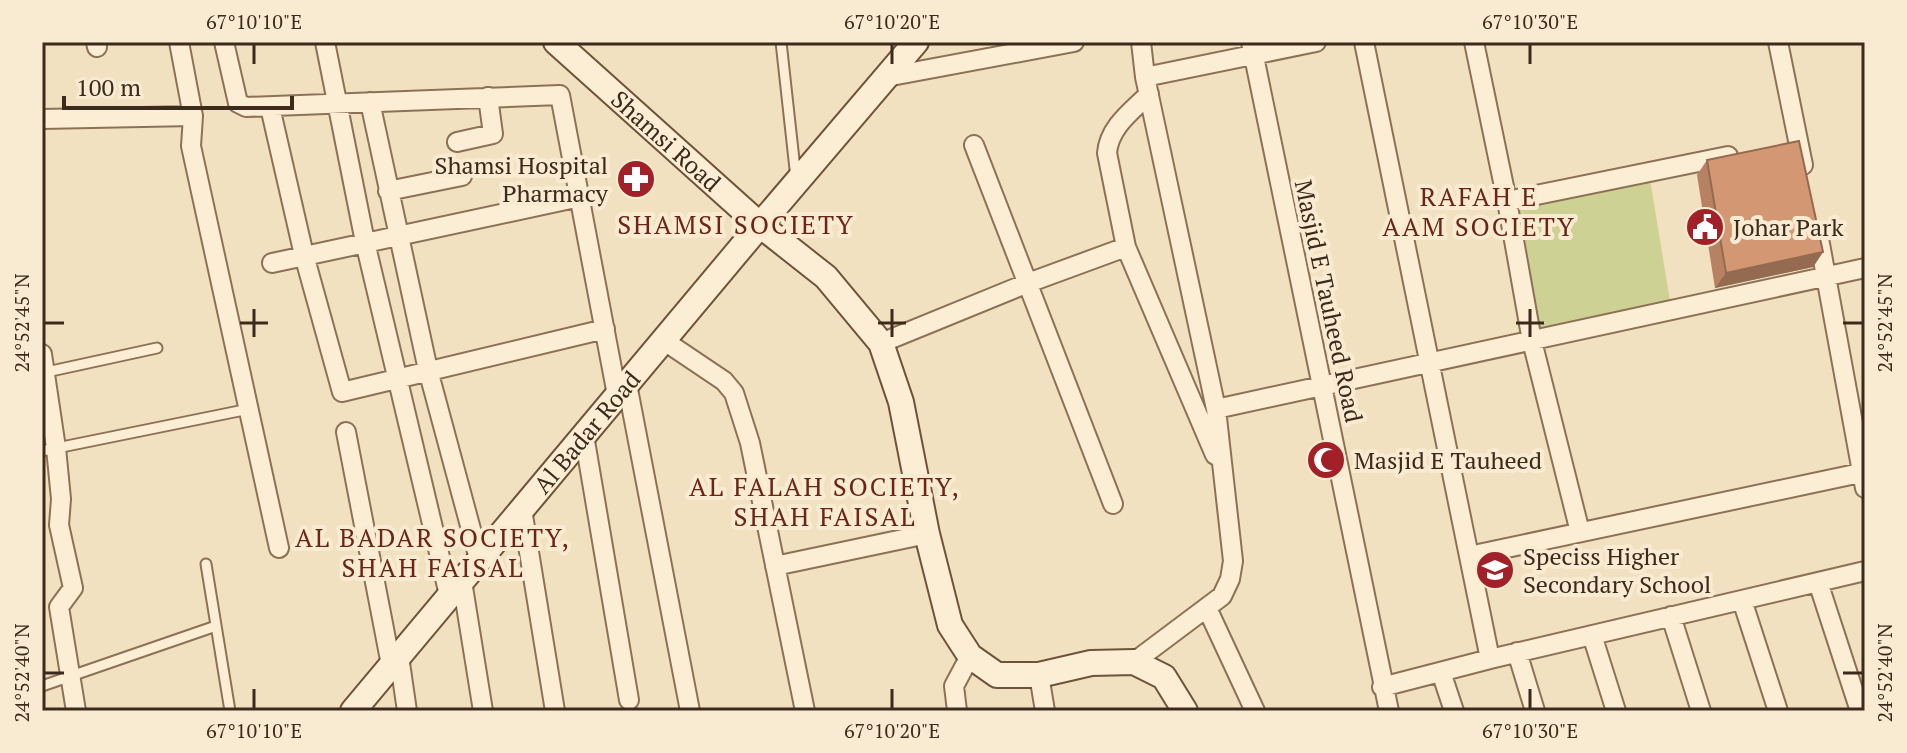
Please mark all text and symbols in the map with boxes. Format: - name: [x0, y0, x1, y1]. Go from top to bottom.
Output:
- text: 67°10'10"E: [206, 8, 302, 35]
- text: 67°10'20"E: [844, 8, 940, 35]
- text: 67°10'30"E: [1482, 8, 1578, 35]
- scale bar: [64, 60, 292, 110]
- text: 100 m: [76, 71, 141, 103]
- street label: Shamsi Road: [605, 83, 728, 198]
- place label: Shamsi Hospital Pharmacy: [435, 149, 609, 209]
- pharmacy icon: Shamsi Hospital Pharmacy: [615, 158, 657, 200]
- street label: Masjid E Tauheed Road: [1288, 177, 1370, 425]
- district label: RAFAH E AAM SOCIETY: [1382, 179, 1576, 243]
- public building icon: Johar Park: [1684, 206, 1726, 248]
- district label: SHAMSI SOCIETY: [617, 207, 855, 241]
- place label: Johar Park: [1733, 211, 1844, 243]
- text: 24°52'45"N: [8, 273, 35, 373]
- text: 24°52'45"N: [1871, 273, 1898, 373]
- street label: Al Badar Road: [526, 364, 647, 500]
- mosque icon: Masjid E Tauheed: [1305, 439, 1347, 481]
- place label: Masjid E Tauheed: [1354, 444, 1542, 476]
- district label: AL FALAH SOCIETY, SHAH FAISAL: [689, 469, 961, 533]
- district label: AL BADAR SOCIETY, SHAH FAISAL: [295, 520, 571, 584]
- place label: Speciss Higher Secondary School: [1523, 540, 1711, 600]
- school or university icon: Speciss Higher Secondary School: [1474, 549, 1516, 591]
- text: 24°52'40"N: [8, 623, 35, 723]
- text: 24°52'40"N: [1871, 623, 1898, 723]
- text: 67°10'10"E: [206, 717, 302, 744]
- text: 67°10'20"E: [844, 717, 940, 744]
- text: 67°10'30"E: [1482, 717, 1578, 744]

